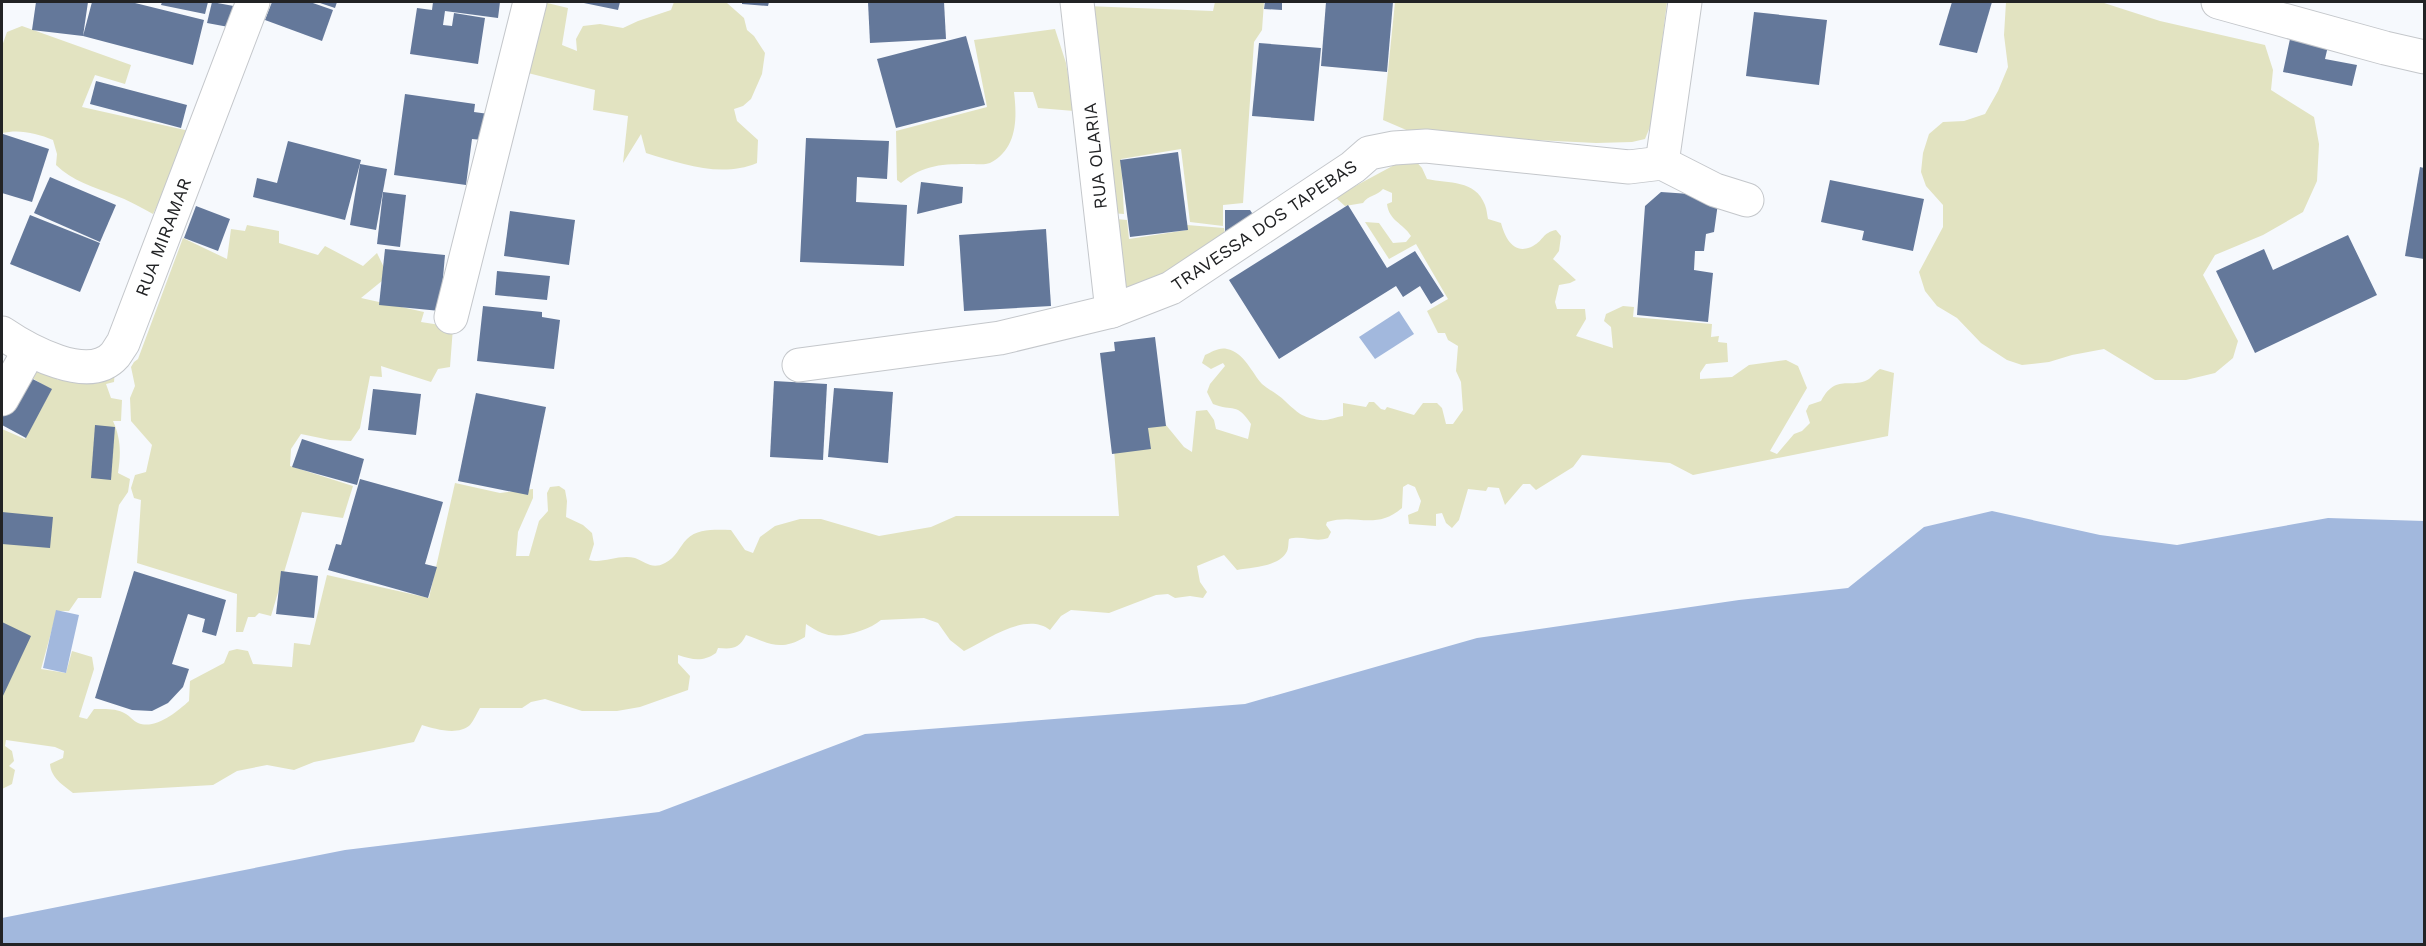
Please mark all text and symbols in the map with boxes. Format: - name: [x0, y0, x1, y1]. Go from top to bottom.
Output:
- street label: RUA OLARIA: [1079, 102, 1111, 210]
- street label: TRAVESSA DOS TAPEBAS: [1167, 155, 1361, 295]
- street label: RUA MIRAMAR: [131, 175, 195, 299]

